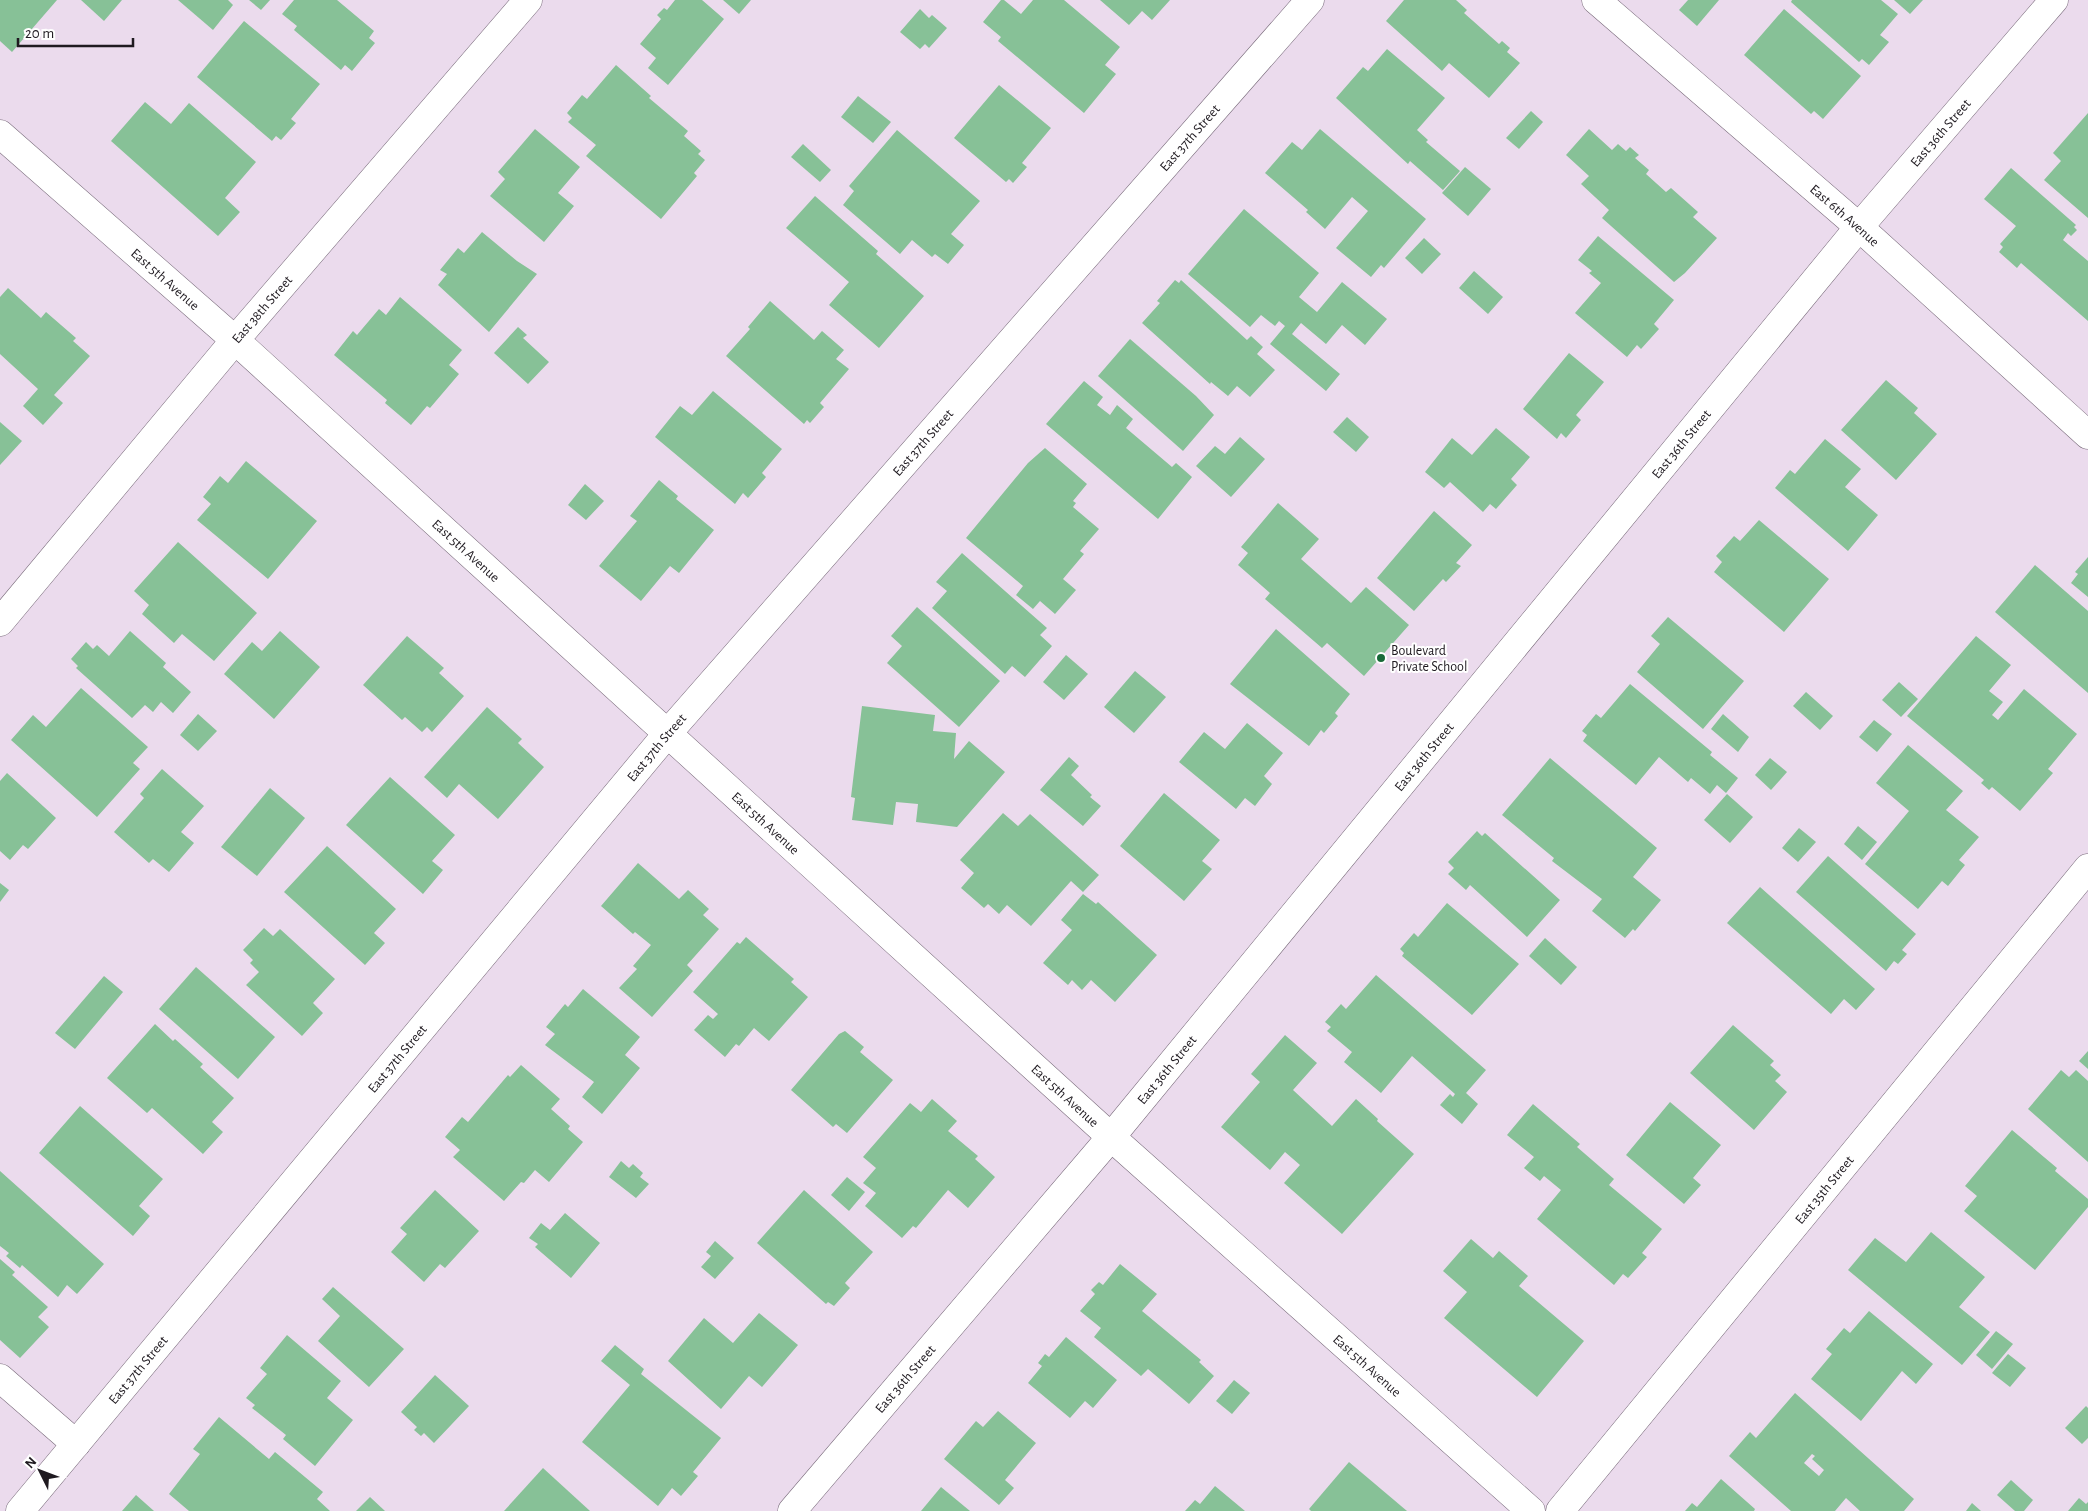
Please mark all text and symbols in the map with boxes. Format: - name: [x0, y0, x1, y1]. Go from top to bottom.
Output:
- scale bar: [18, 15, 132, 47]
- text: 20 m: [25, 26, 54, 41]
- street label: East 36th Street: [1908, 96, 1974, 170]
- street label: East 37th Street: [1157, 102, 1223, 174]
- street label: East 6th Avenue: [1807, 182, 1881, 250]
- street label: East 5th Avenue: [128, 246, 202, 313]
- street label: East 38th Street: [230, 273, 296, 346]
- street label: East 37th Street: [891, 406, 957, 479]
- street label: East 36th Street: [1649, 407, 1714, 481]
- street label: East 5th Avenue: [429, 517, 502, 585]
- place label: Boulevard Private School: [1391, 644, 1467, 674]
- marker: Boulevard Private School: [1375, 652, 1387, 664]
- street label: East 37th Street: [625, 711, 690, 784]
- street label: East 36th Street: [1392, 720, 1457, 794]
- street label: East 5th Avenue: [729, 790, 801, 858]
- street label: East 37th Street: [366, 1022, 430, 1096]
- street label: East 36th Street: [1135, 1033, 1200, 1107]
- street label: East 5th Avenue: [1028, 1062, 1101, 1130]
- street label: East 35th Street: [1793, 1153, 1857, 1227]
- street label: East 5th Avenue: [1330, 1332, 1403, 1400]
- street label: East 37th Street: [106, 1333, 171, 1407]
- street label: East 36th Street: [873, 1342, 939, 1416]
- north arrow: [15, 1446, 65, 1496]
- text: N: [23, 1455, 40, 1471]

